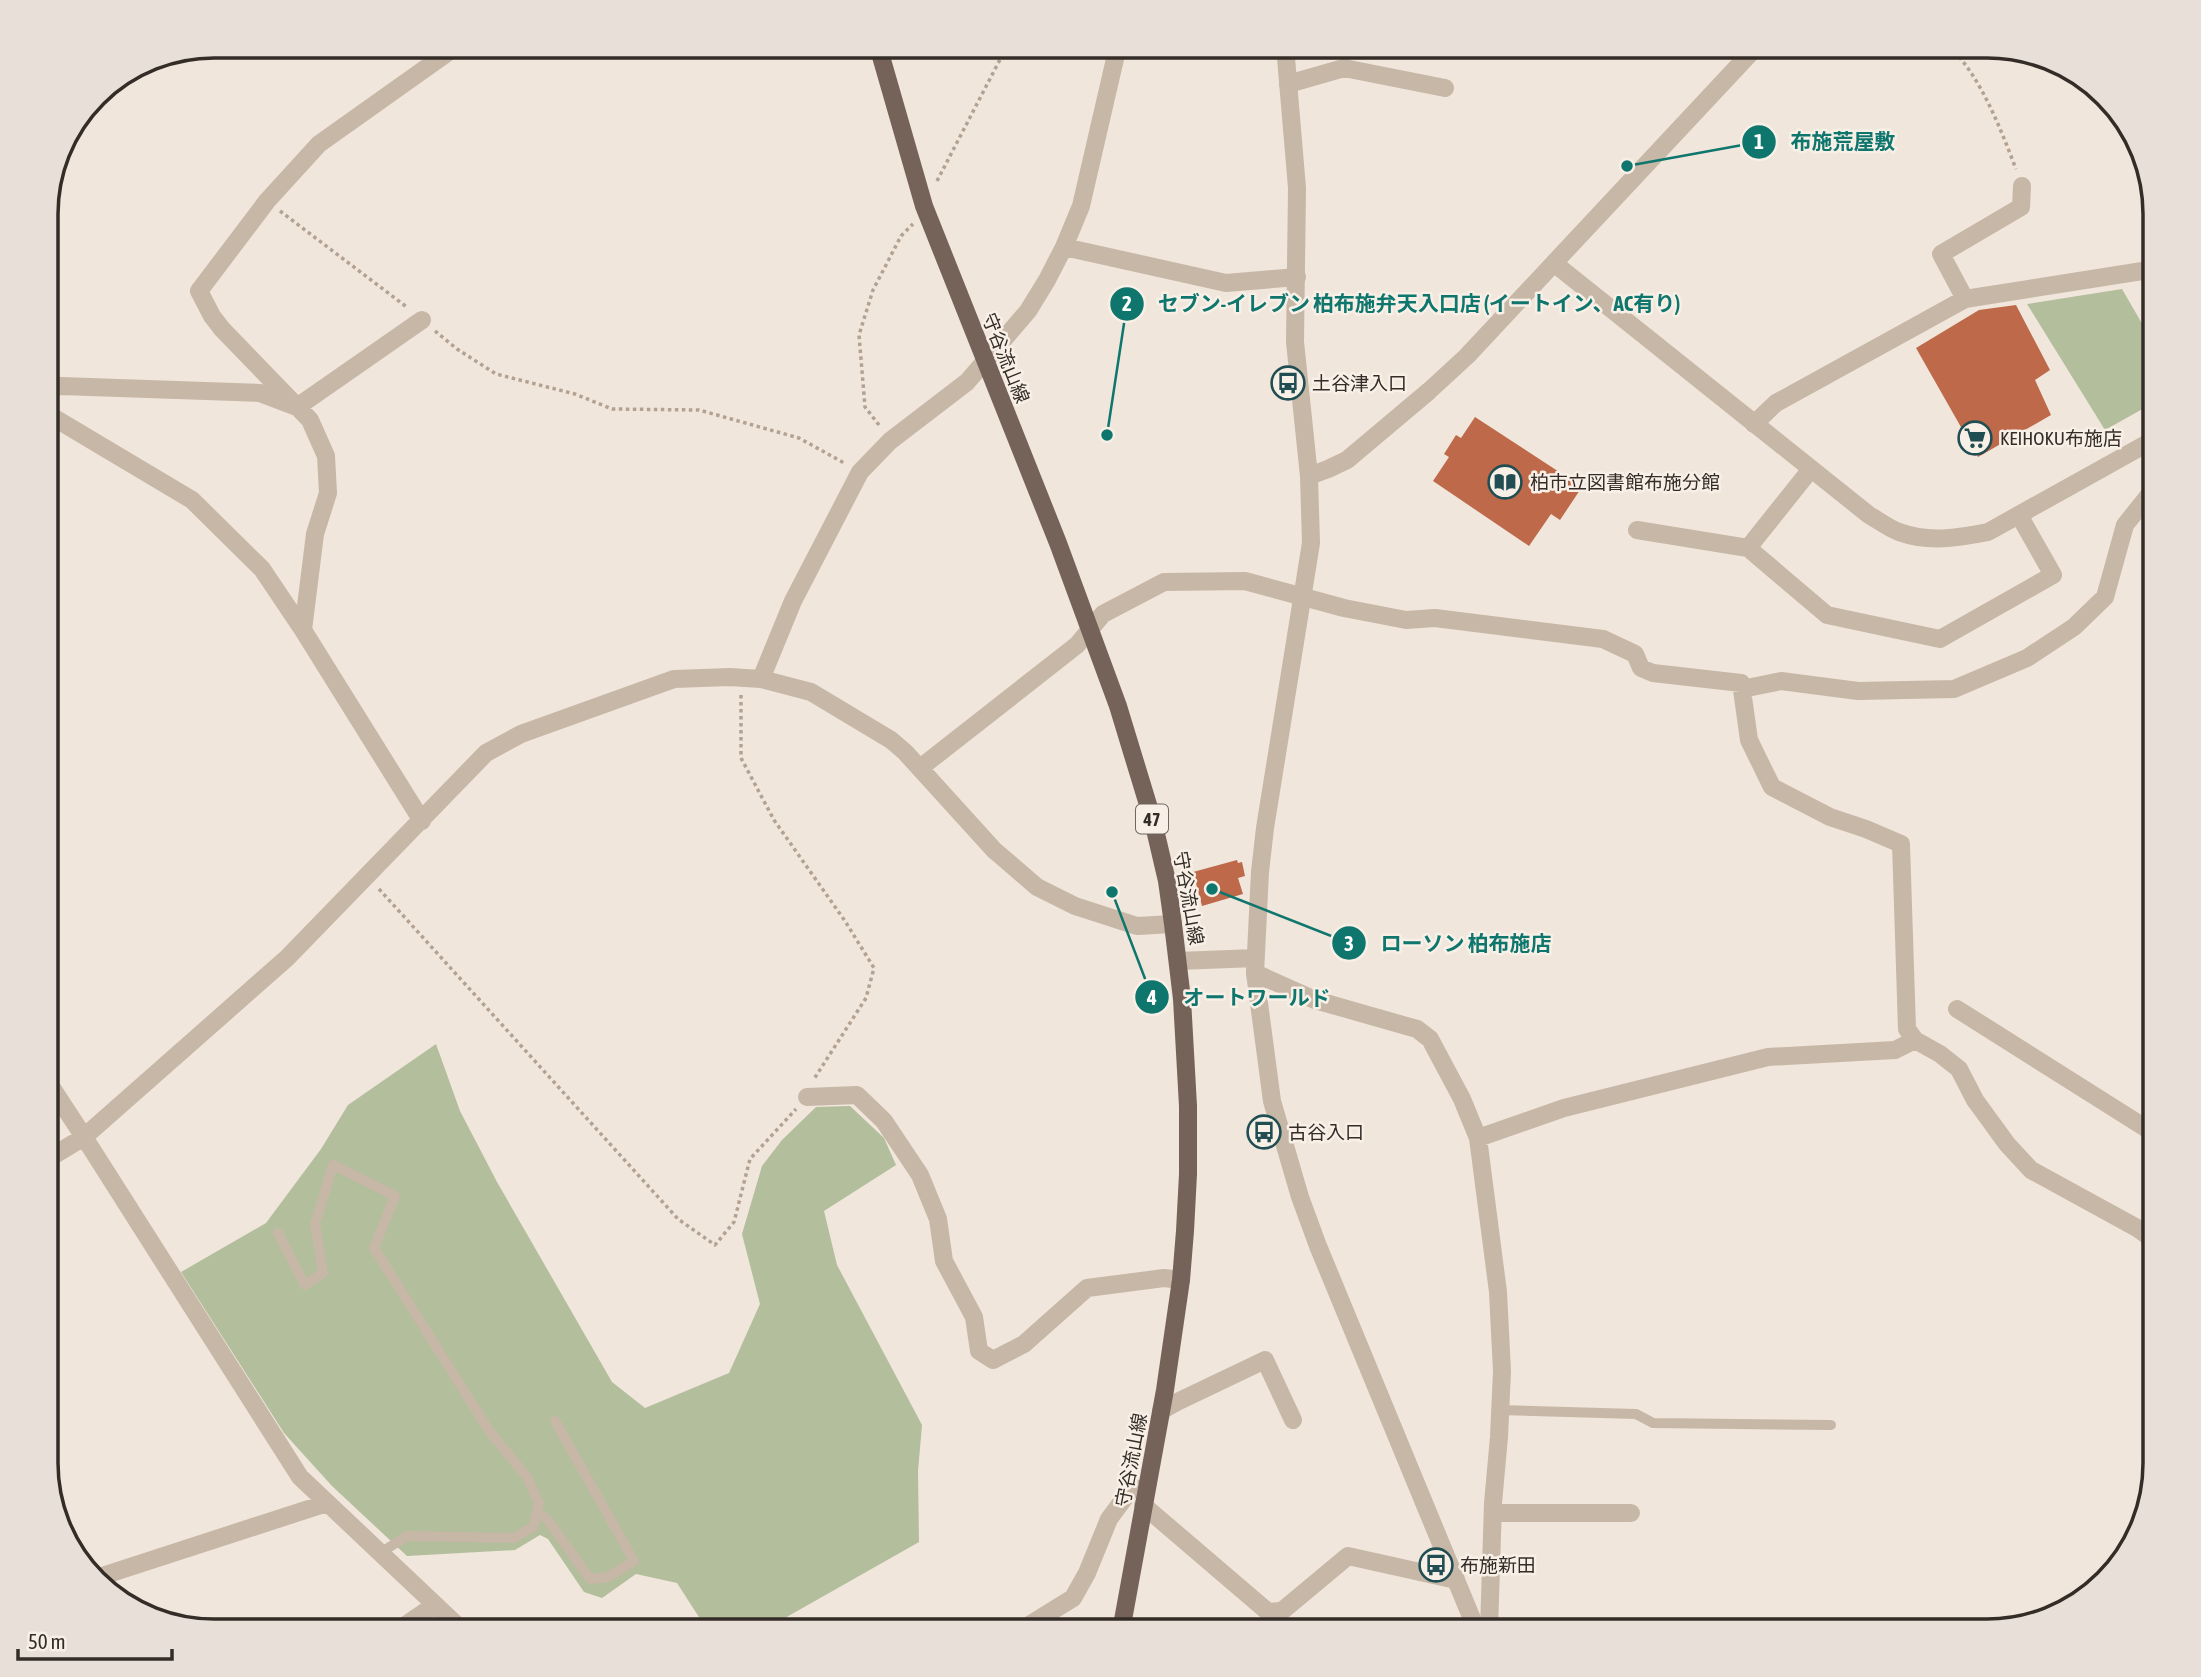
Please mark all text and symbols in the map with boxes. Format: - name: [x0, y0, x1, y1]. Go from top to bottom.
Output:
- callout: 布施荒屋敷: [1742, 121, 1910, 163]
- text: 1: [1754, 129, 1764, 153]
- text: 布施荒屋敷: [1791, 129, 1896, 153]
- callout: セブン-イレブン 柏布施弁天入口店 (イートイン、AC有り): [1109, 283, 1695, 325]
- text: 2: [1122, 291, 1132, 315]
- text: セブン-イレブン 柏布施弁天入口店 (イートイン、AC有り): [1158, 291, 1680, 315]
- street label: 守谷流山線: [978, 310, 1034, 406]
- bus stop icon: 土谷津入口: [1269, 364, 1307, 402]
- place label: 土谷津入口: [1312, 372, 1407, 394]
- supermarket icon: KEIHOKU布施店: [1956, 419, 1994, 457]
- place label: KEIHOKU布施店: [2000, 427, 2122, 449]
- library icon: 柏市立図書館布施分館: [1486, 463, 1524, 501]
- place label: 柏市立図書館布施分館: [1530, 471, 1720, 493]
- road number: 47: [1136, 804, 1168, 834]
- street label: 守谷流山線: [1170, 849, 1208, 947]
- callout: ローソン 柏布施店: [1332, 922, 1566, 964]
- text: 3: [1344, 931, 1354, 955]
- text: ローソン 柏布施店: [1381, 931, 1551, 955]
- callout: オートワールド: [1134, 976, 1344, 1018]
- text: 4: [1146, 985, 1157, 1009]
- text: オートワールド: [1184, 985, 1331, 1009]
- bus stop icon: 古谷入口: [1245, 1113, 1283, 1151]
- place label: 古谷入口: [1288, 1121, 1364, 1143]
- street label: 守谷流山線: [1111, 1411, 1151, 1509]
- bus stop icon: 布施新田: [1417, 1546, 1455, 1584]
- place label: 布施新田: [1460, 1554, 1536, 1576]
- scale bar: [18, 1618, 172, 1662]
- text: 50 m: [28, 1629, 66, 1653]

